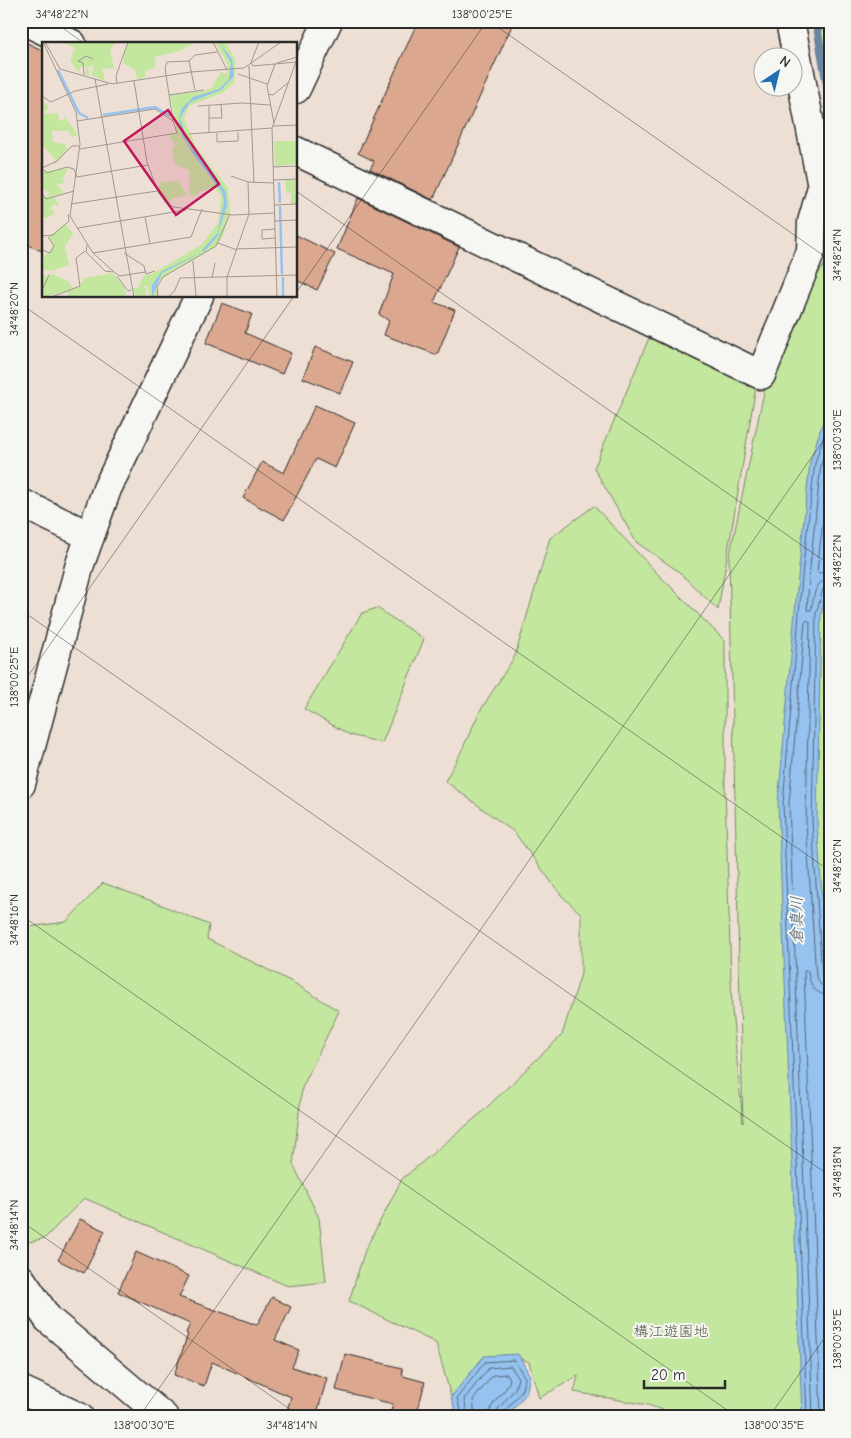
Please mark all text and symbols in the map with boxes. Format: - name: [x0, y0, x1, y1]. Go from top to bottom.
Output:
- text: 34°48'22"N: [36, 7, 88, 21]
- text: 138°00'25"E: [452, 7, 512, 21]
- inset map: [42, 42, 298, 298]
- north arrow: [754, 48, 804, 98]
- text: N: [777, 52, 794, 71]
- text: 34°48'24"N: [830, 229, 844, 281]
- text: 34°48'20"N: [7, 282, 21, 336]
- text: 138°00'30"E: [830, 410, 844, 470]
- text: 34°48'22"N: [830, 535, 844, 587]
- text: 138°00'25"E: [7, 647, 21, 707]
- text: 34°48'20"N: [830, 839, 844, 893]
- text: 34°48'16"N: [7, 894, 21, 946]
- water label: 倉真川: [788, 896, 806, 944]
- text: 34°48'18"N: [830, 1146, 844, 1198]
- text: 34°48'14"N: [7, 1200, 21, 1250]
- text: 138°00'35"E: [830, 1309, 844, 1369]
- park label: 構江遊園地: [633, 1322, 709, 1340]
- scale bar: [644, 1358, 725, 1390]
- text: 20 m: [651, 1366, 685, 1384]
- text: 138°00'30"E: [114, 1418, 174, 1432]
- text: 34°48'14"N: [267, 1418, 317, 1432]
- text: 138°00'35"E: [744, 1418, 804, 1432]

